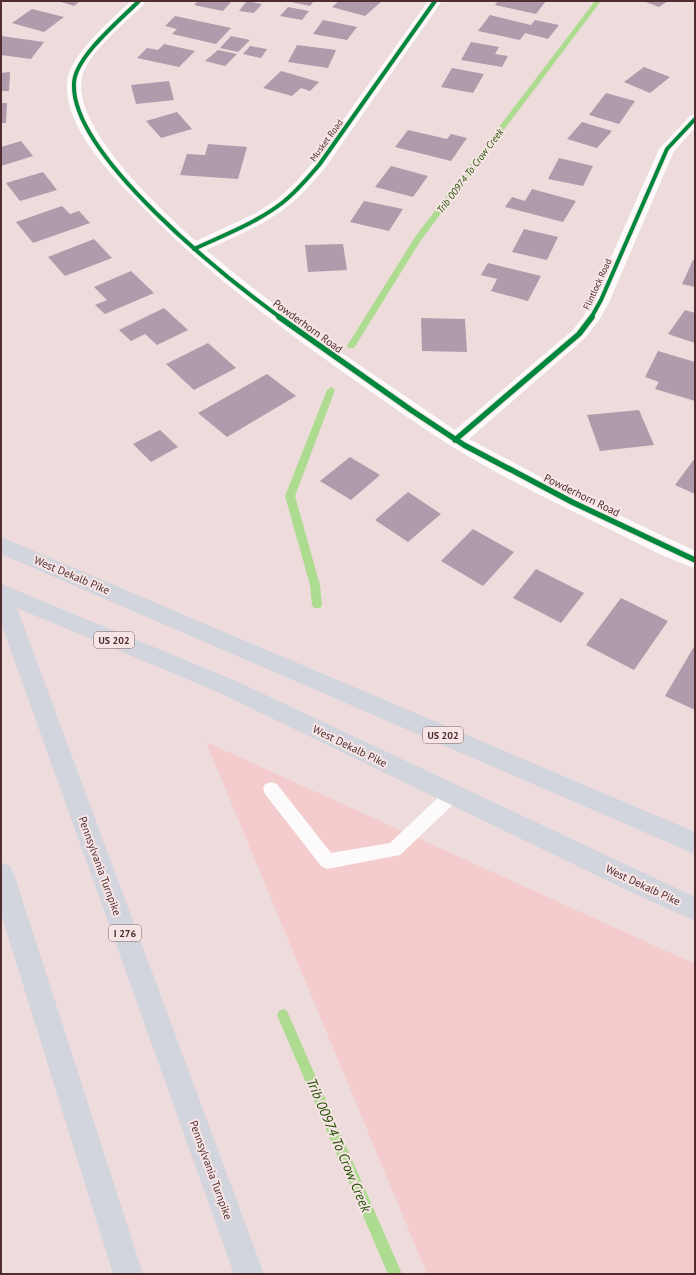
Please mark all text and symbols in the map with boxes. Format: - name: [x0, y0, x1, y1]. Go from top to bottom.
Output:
- street label: Musket Road: [307, 117, 345, 163]
- water label: Trib 00974 To Crow Creek: [434, 126, 506, 216]
- street label: Flintlock Road: [580, 257, 614, 311]
- street label: Powderhorn Road: [270, 296, 346, 356]
- street label: Powderhorn Road: [542, 471, 622, 519]
- street label: West Dekalb Pike: [32, 553, 112, 597]
- road number: US 202: [94, 632, 134, 648]
- street label: West Dekalb Pike: [311, 722, 390, 770]
- road number: US 202: [423, 727, 463, 743]
- street label: Pennsylvania Turnpike: [76, 815, 125, 918]
- street label: West Dekalb Pike: [603, 862, 683, 909]
- road number: I 276: [109, 925, 141, 941]
- water label: Trib 00974 To Crow Creek: [303, 1075, 376, 1215]
- street label: Pennsylvania Turnpike: [187, 1119, 236, 1222]

